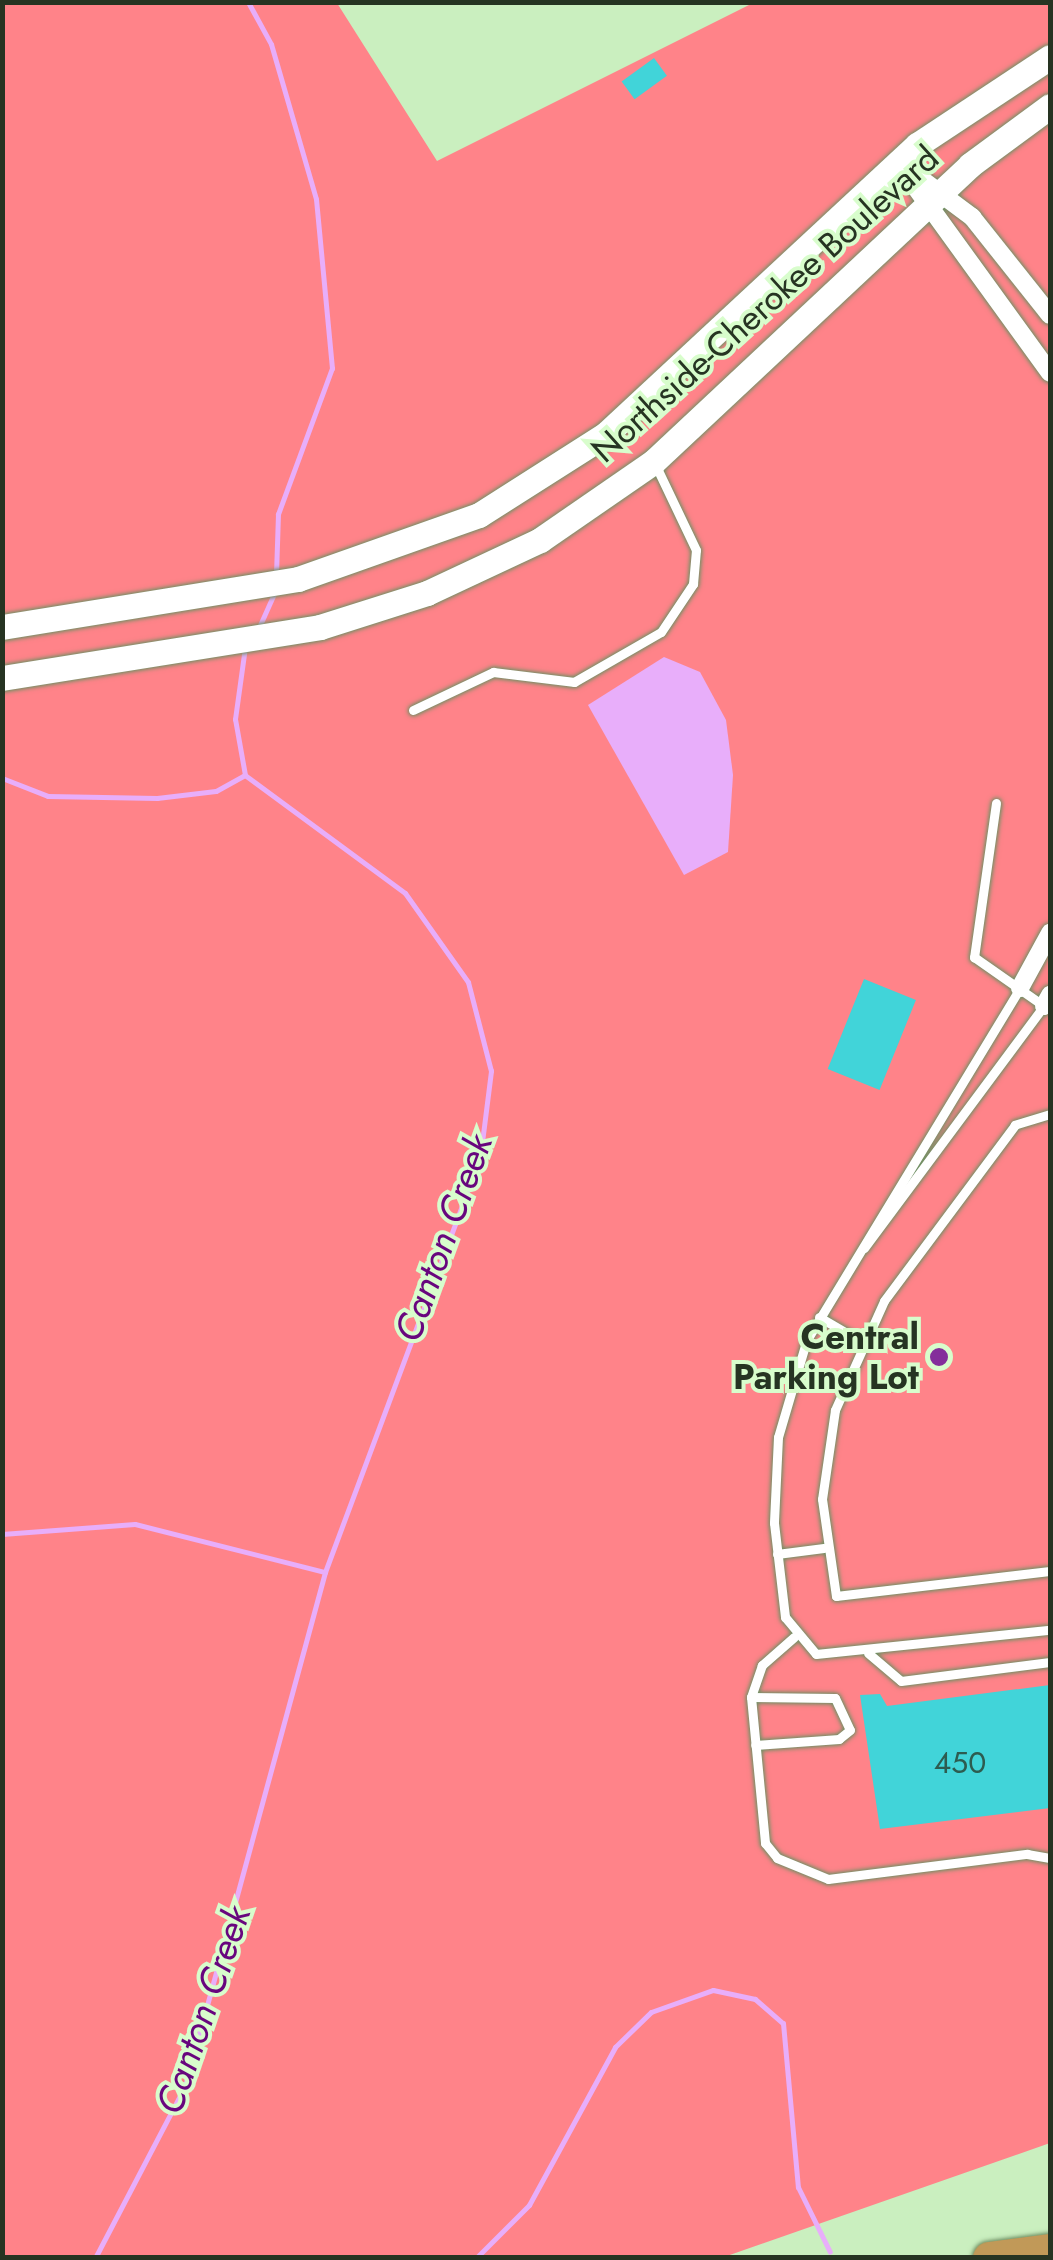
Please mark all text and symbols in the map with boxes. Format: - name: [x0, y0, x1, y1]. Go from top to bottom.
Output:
- street label: Northside-Cherokee Boulevard: [583, 137, 947, 471]
- water label: Canton Creek: [384, 1128, 502, 1348]
- place label: Central Parking Lot: [733, 1316, 919, 1398]
- marker: Central Parking Lot: [928, 1346, 950, 1368]
- house number: 450: [934, 1745, 986, 1781]
- water label: Canton Creek: [146, 1900, 260, 2120]

